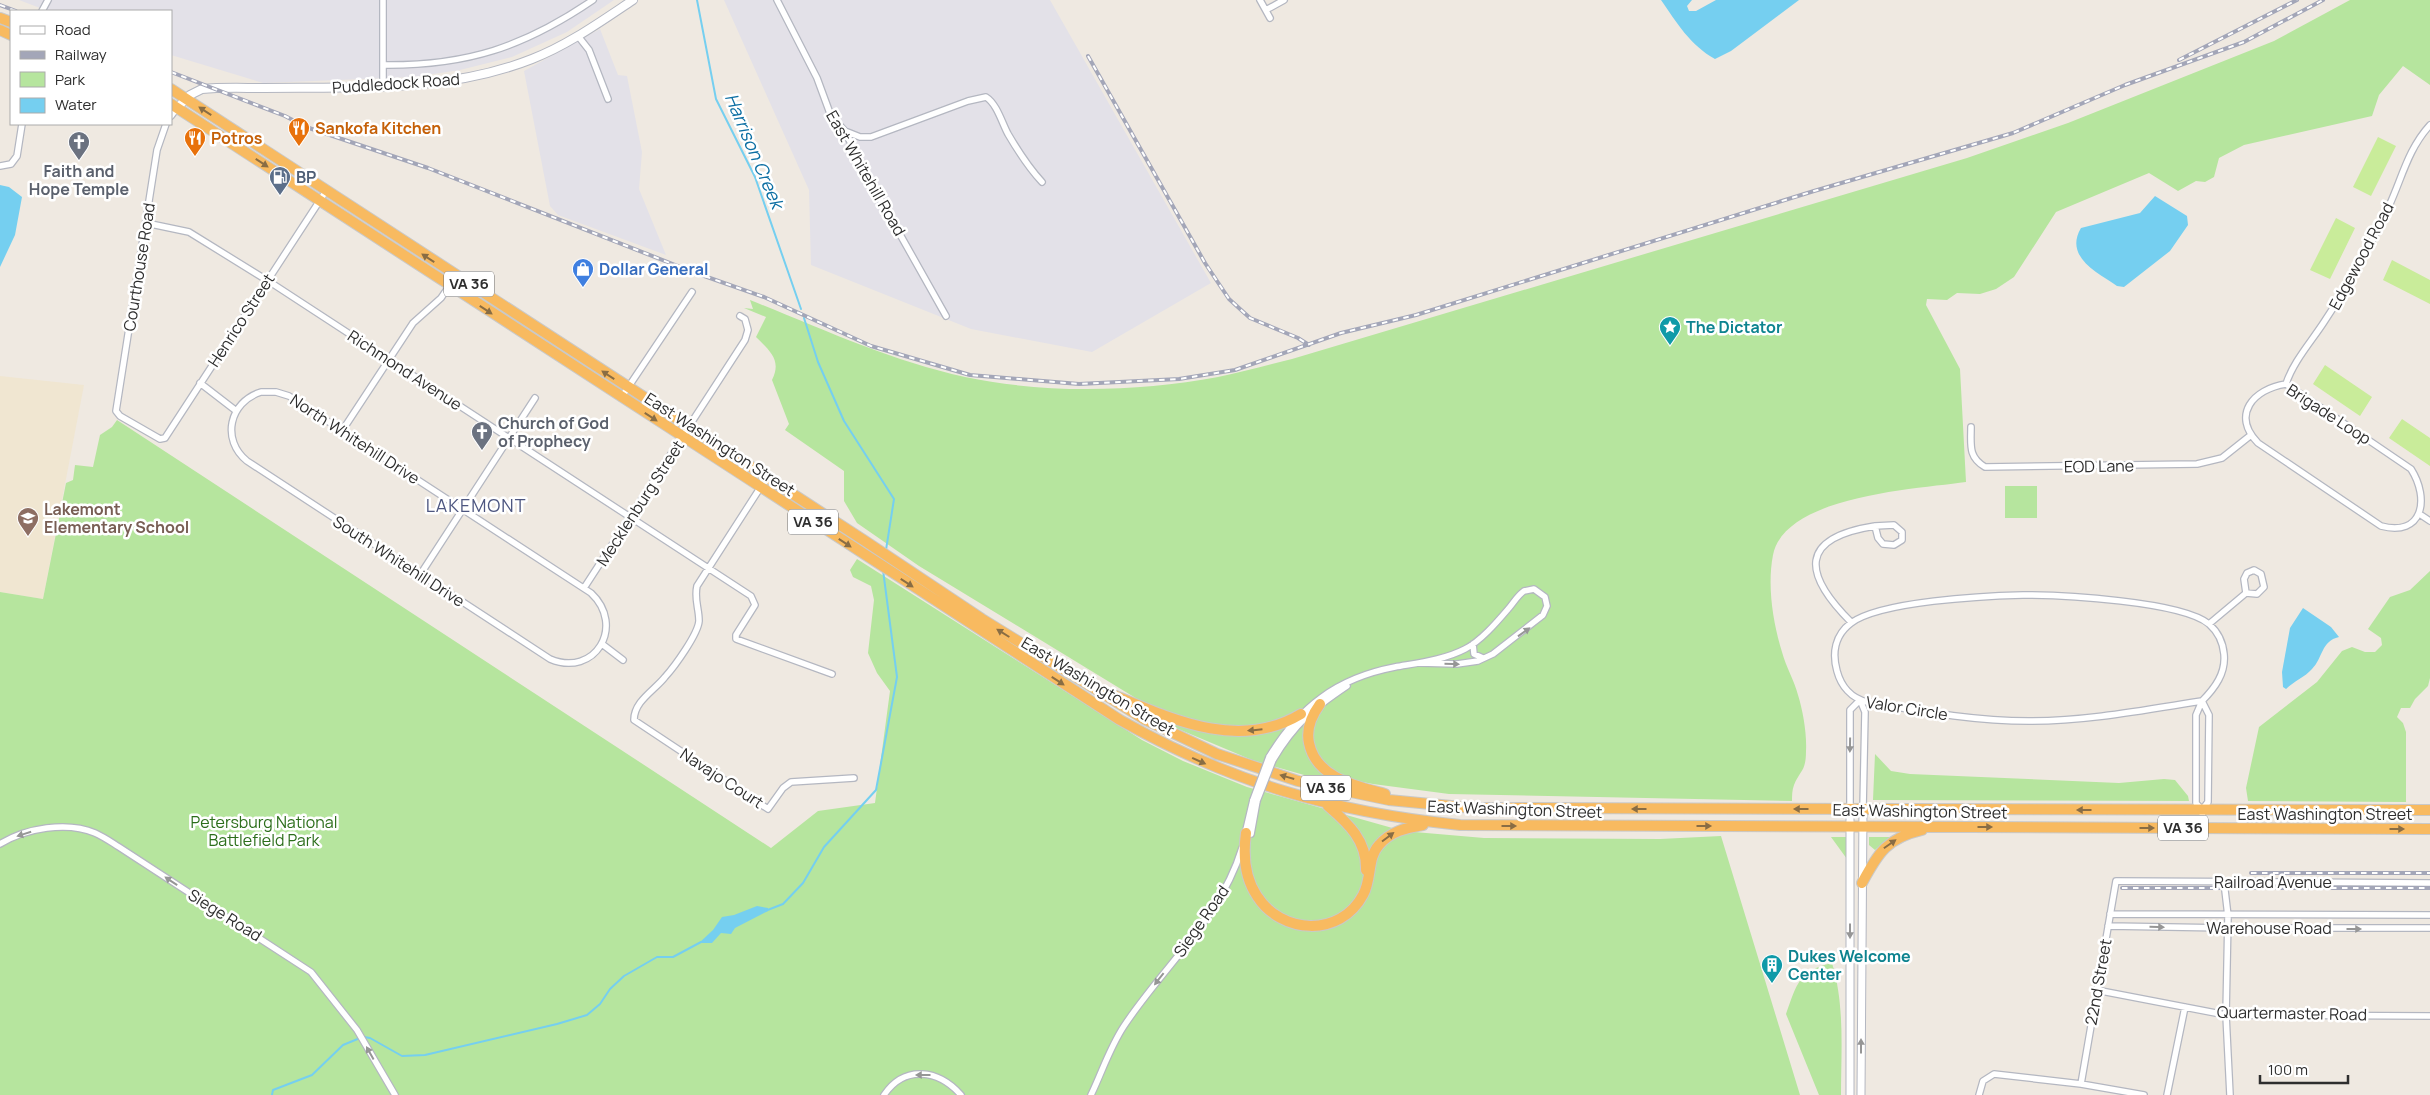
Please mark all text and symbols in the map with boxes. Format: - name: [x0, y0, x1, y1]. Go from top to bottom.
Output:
- legend: [10, 10, 172, 125]
- text: Road: [55, 19, 91, 40]
- text: Railway: [55, 44, 107, 65]
- street label: Puddledock Road: [331, 68, 461, 98]
- text: Park: [55, 69, 85, 90]
- water label: Harrison Creek: [720, 89, 791, 215]
- text: Water: [55, 94, 97, 115]
- one-way arrow: [198, 106, 211, 116]
- street label: East Whitehill Road: [821, 106, 911, 240]
- restaurant icon: Sankofa Kitchen: [287, 116, 311, 147]
- place label: Sankofa Kitchen: [315, 117, 441, 139]
- restaurant icon: Potros: [183, 126, 207, 157]
- place label: Potros: [211, 127, 263, 149]
- church icon: Faith and Hope Temple: [67, 130, 91, 161]
- one-way arrow: [255, 159, 269, 168]
- place label: Faith and Hope Temple: [29, 160, 130, 200]
- fuel station icon: BP: [268, 165, 292, 196]
- place label: BP: [296, 166, 316, 188]
- street label: Edgewood Road: [2323, 198, 2399, 314]
- street label: Courthouse Road: [118, 201, 160, 333]
- one-way arrow: [421, 253, 435, 263]
- shop icon: Dollar General: [571, 257, 595, 288]
- place label: Dollar General: [599, 258, 708, 280]
- street label: Henrico Street: [203, 269, 279, 371]
- road number: VA 36: [444, 272, 494, 296]
- one-way arrow: [479, 305, 493, 314]
- place icon: The Dictator: [1658, 315, 1682, 346]
- place label: The Dictator: [1686, 316, 1782, 338]
- street label: Richmond Avenue: [344, 325, 466, 415]
- one-way arrow: [602, 370, 615, 380]
- street label: Brigade Loop: [2283, 379, 2375, 449]
- street label: East Washington Street: [641, 387, 799, 501]
- street label: North Whitehill Drive: [286, 389, 424, 489]
- place label: Church of God of Prophecy: [498, 412, 609, 452]
- one-way arrow: [645, 413, 658, 422]
- church icon: Church of God of Prophecy: [470, 420, 494, 451]
- street label: Mecklenburg Street: [591, 436, 689, 570]
- street label: EOD Lane: [2064, 454, 2134, 478]
- district label: LAKEMONT: [426, 493, 526, 517]
- place label: Lakemont Elementary School: [44, 498, 189, 538]
- school or university icon: Lakemont Elementary School: [16, 506, 40, 537]
- street label: South Whitehill Drive: [329, 510, 469, 612]
- road number: VA 36: [788, 510, 838, 534]
- one-way arrow: [839, 538, 852, 548]
- one-way arrow: [900, 578, 914, 588]
- one-way arrow: [1517, 627, 1531, 637]
- one-way arrow: [996, 628, 1010, 637]
- street label: East Washington Street: [1017, 632, 1179, 740]
- one-way arrow: [1444, 660, 1460, 668]
- one-way arrow: [1051, 676, 1064, 686]
- street label: Valor Circle: [1865, 691, 1949, 725]
- one-way arrow: [1247, 726, 1263, 734]
- one-way arrow: [1846, 737, 1854, 753]
- street label: Navajo Court: [676, 743, 768, 813]
- one-way arrow: [1192, 757, 1206, 765]
- one-way arrow: [1279, 773, 1294, 781]
- road number: VA 36: [1301, 776, 1351, 800]
- street label: East Washington Street: [1427, 795, 1603, 823]
- street label: East Washington Street: [1832, 798, 2008, 824]
- street label: East Washington Street: [2237, 803, 2413, 825]
- one-way arrow: [1631, 805, 1647, 813]
- one-way arrow: [1793, 805, 1809, 813]
- one-way arrow: [2076, 806, 2092, 814]
- park label: Petersburg National Battlefield Park: [191, 811, 337, 851]
- road number: VA 36: [2158, 816, 2208, 840]
- one-way arrow: [1501, 822, 1517, 830]
- one-way arrow: [1696, 822, 1712, 830]
- one-way arrow: [1977, 824, 1993, 832]
- one-way arrow: [2139, 824, 2155, 832]
- one-way arrow: [2389, 825, 2405, 833]
- one-way arrow: [16, 830, 31, 838]
- one-way arrow: [1381, 832, 1395, 842]
- one-way arrow: [1883, 839, 1897, 849]
- street label: Railroad Avenue: [2214, 871, 2332, 893]
- one-way arrow: [165, 876, 178, 886]
- street label: Siege Road: [1168, 881, 1234, 961]
- street label: Siege Road: [184, 884, 266, 946]
- street label: Warehouse Road: [2206, 917, 2332, 939]
- one-way arrow: [2149, 923, 2165, 931]
- one-way arrow: [1846, 924, 1854, 940]
- one-way arrow: [2346, 925, 2362, 933]
- street label: 22nd Street: [2080, 937, 2116, 1027]
- place label: Dukes Welcome Center: [1788, 945, 1911, 985]
- building icon: Dukes Welcome Center: [1760, 953, 1784, 984]
- one-way arrow: [1153, 972, 1164, 985]
- street label: Quartermaster Road: [2217, 1001, 2367, 1025]
- one-way arrow: [1857, 1038, 1865, 1054]
- one-way arrow: [366, 1046, 374, 1060]
- scale bar: [2260, 1052, 2348, 1084]
- text: 100 m: [2268, 1059, 2308, 1080]
- one-way arrow: [914, 1071, 930, 1079]

